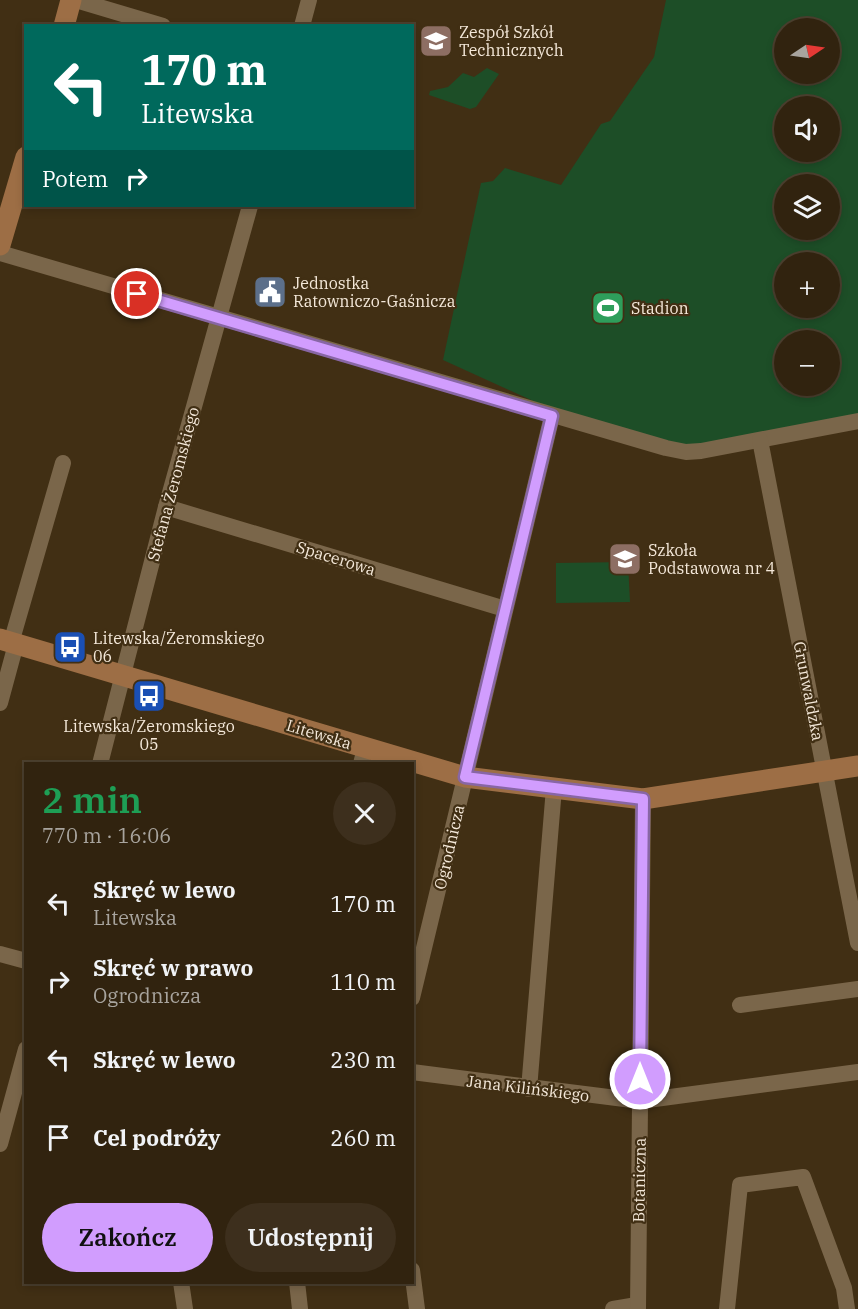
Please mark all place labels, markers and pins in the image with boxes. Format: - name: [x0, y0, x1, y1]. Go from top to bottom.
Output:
- place label: Zespół Szkół Technicznych: [459, 22, 564, 60]
- school or university icon: Zespół Szkół Technicznych: [418, 23, 454, 59]
- pin: [111, 268, 162, 319]
- place label: Jednostka Ratowniczo-Gaśnicza: [293, 273, 456, 311]
- public building icon: Jednostka Ratowniczo-Gaśnicza: [252, 274, 288, 310]
- sports icon: Stadion: [590, 290, 626, 326]
- place label: Stadion: [631, 298, 689, 318]
- place label: Szkoła Podstawowa nr 4: [648, 540, 775, 578]
- school or university icon: Szkoła Podstawowa nr 4: [607, 541, 643, 577]
- place label: Litewska/Żeromskiego 06: [93, 628, 264, 666]
- bus stop icon: Litewska/Żeromskiego 06: [52, 629, 88, 665]
- bus stop icon: Litewska/Żeromskiego 05: [131, 678, 167, 714]
- place label: Litewska/Żeromskiego 05: [63, 716, 235, 754]

